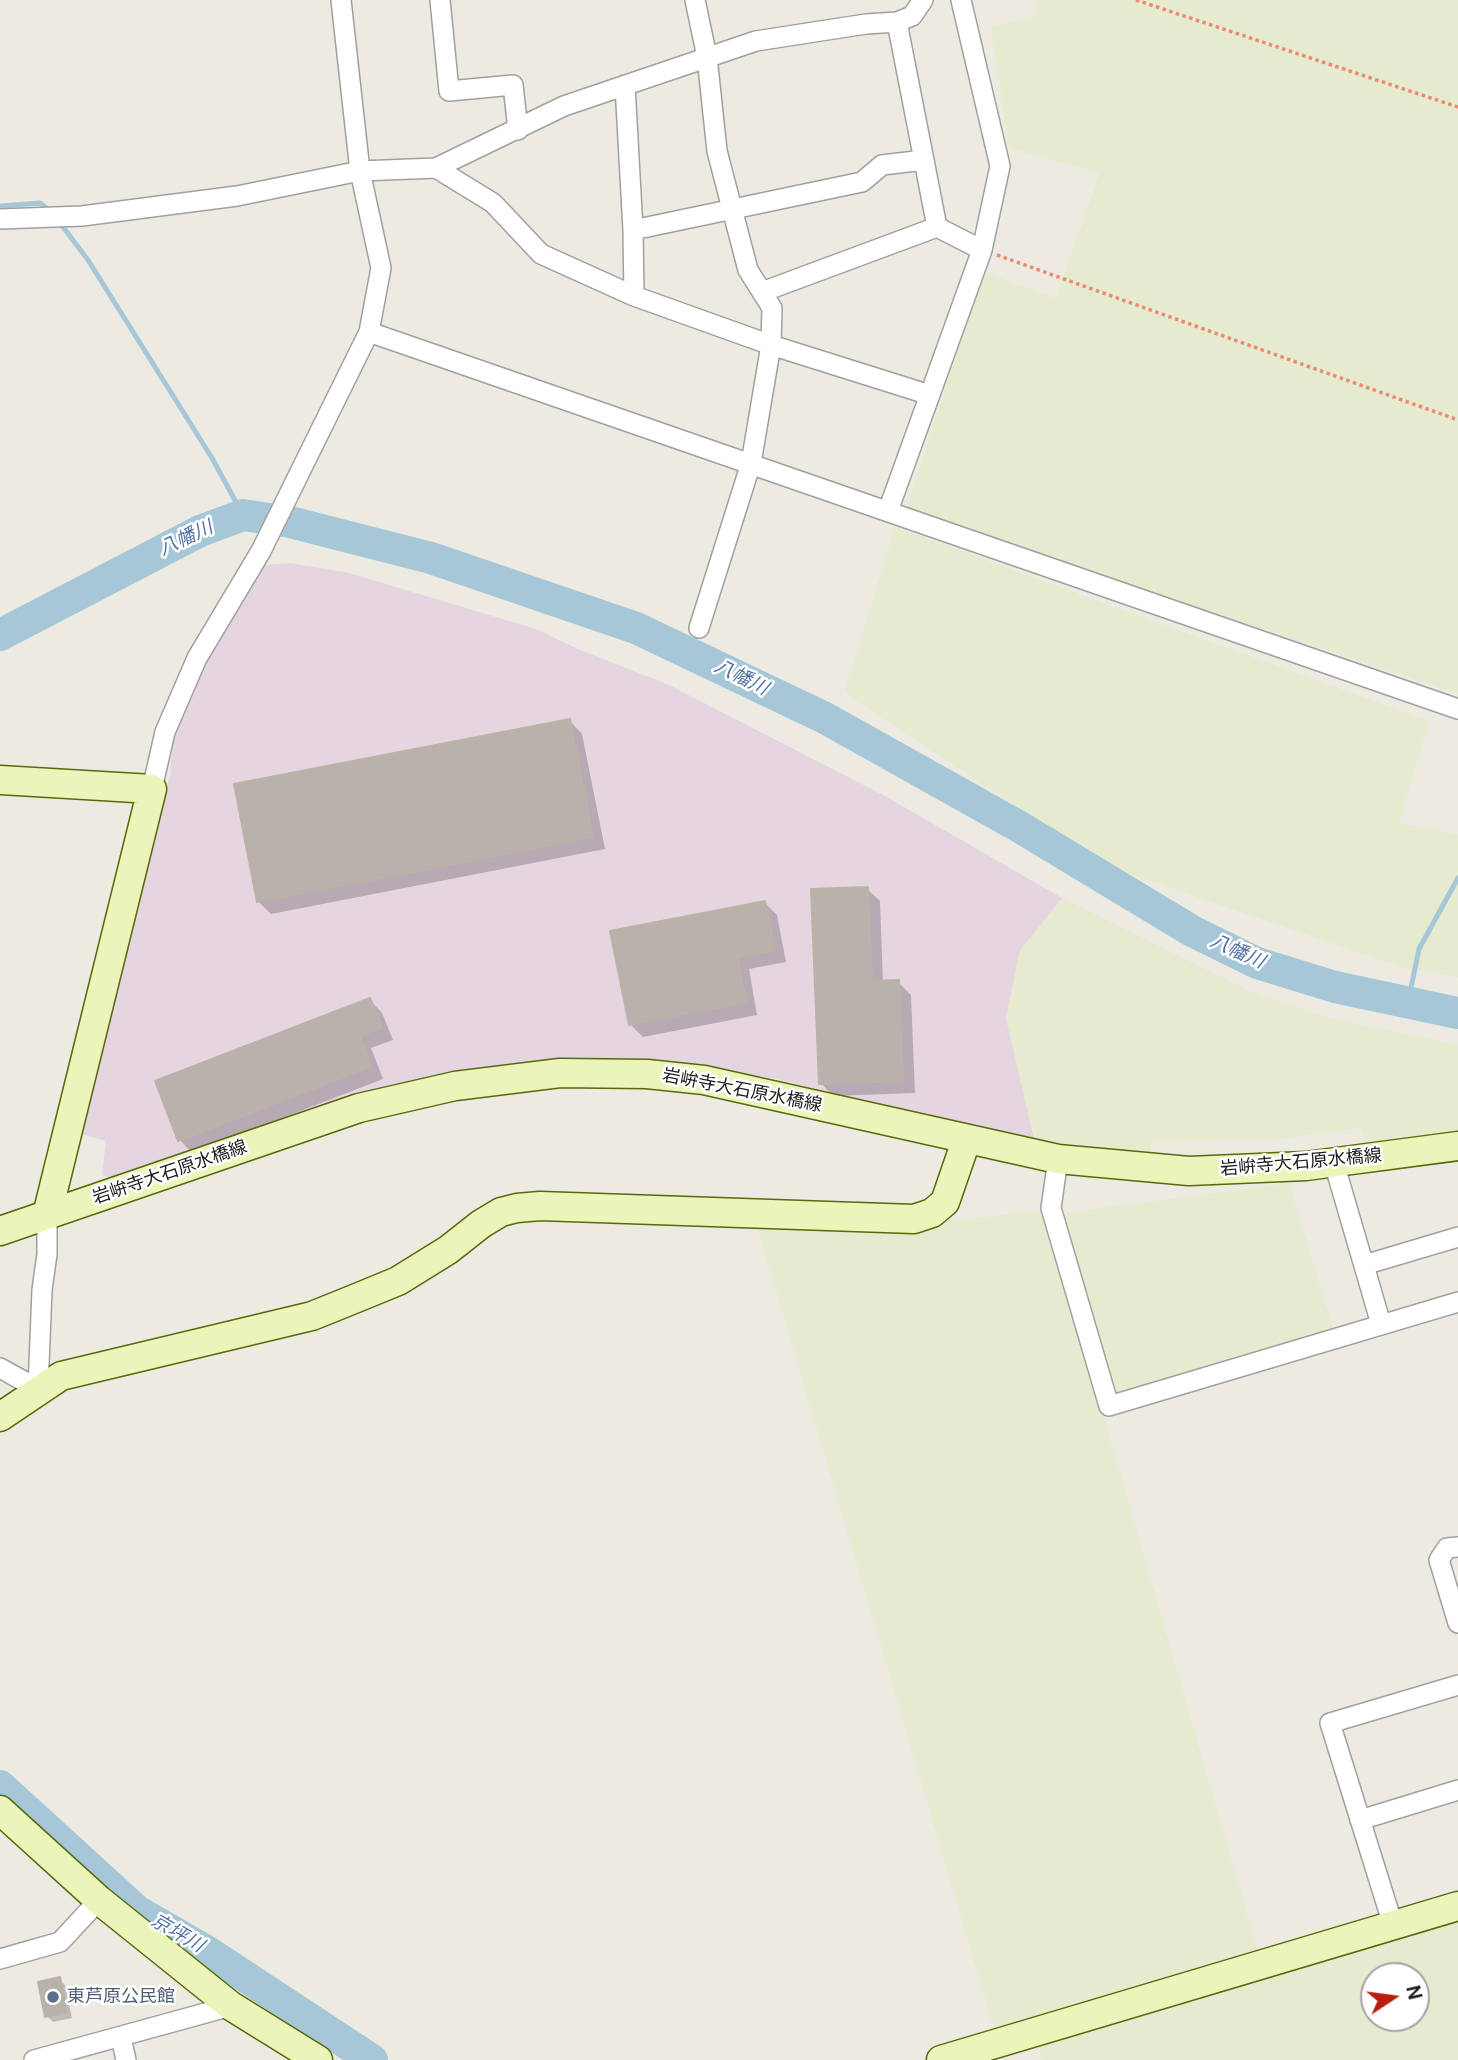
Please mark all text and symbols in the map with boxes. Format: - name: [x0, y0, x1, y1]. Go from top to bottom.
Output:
- water label: 八幡川: [155, 517, 217, 561]
- water label: 八幡川: [710, 655, 772, 701]
- water label: 八幡川: [1206, 930, 1268, 974]
- street label: 岩峅寺大石原水橋線: [660, 1065, 824, 1117]
- street label: 岩峅寺大石原水橋線: [90, 1136, 250, 1210]
- street label: 岩峅寺大石原水橋線: [1219, 1145, 1383, 1181]
- water label: 京坪川: [147, 1910, 207, 1958]
- north arrow: [1360, 1962, 1430, 2032]
- text: N: [1400, 1983, 1428, 2002]
- place label: 東芦原公民館: [67, 1986, 175, 2008]
- marker: 東芦原公民館: [45, 1989, 61, 2005]

